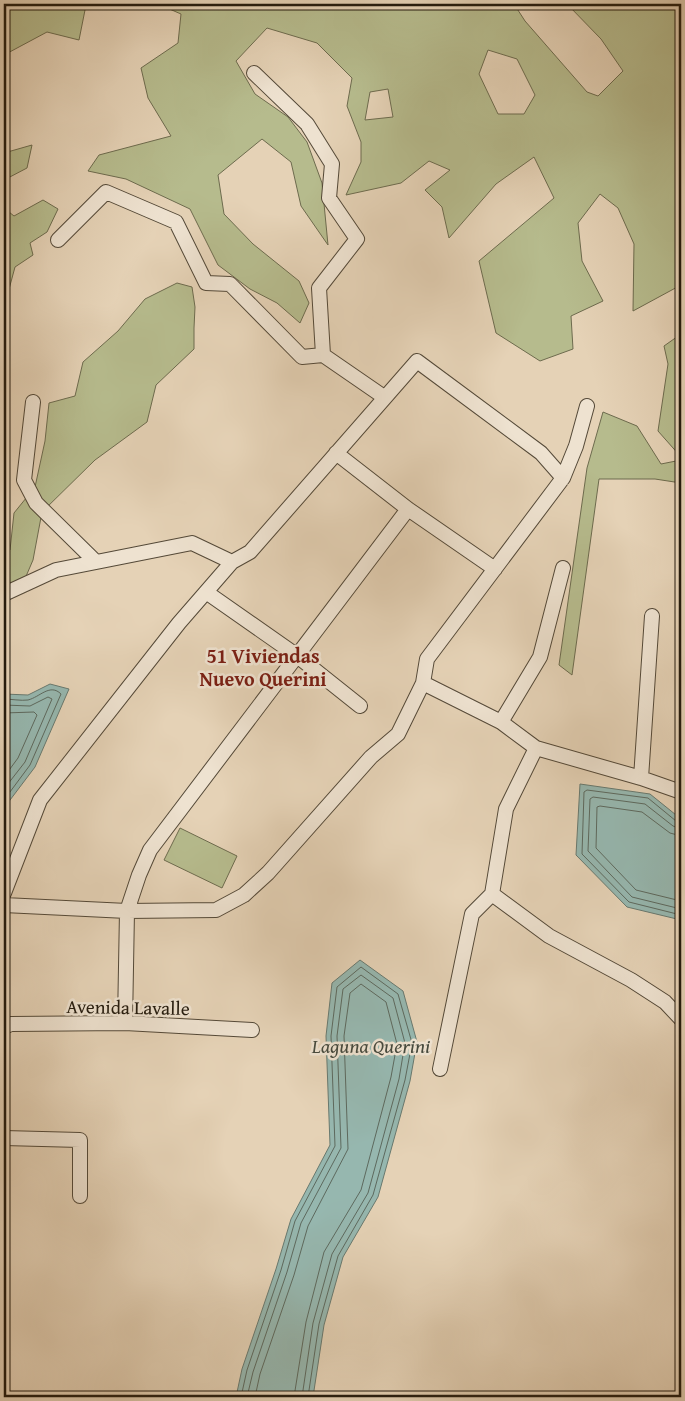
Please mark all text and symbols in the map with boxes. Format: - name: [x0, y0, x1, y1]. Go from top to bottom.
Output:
- district label: 51 Viviendas Nuevo Querini: [200, 641, 326, 693]
- street label: Avenida Lavalle: [66, 992, 190, 1022]
- water label: Laguna Querini: [311, 1031, 430, 1060]

